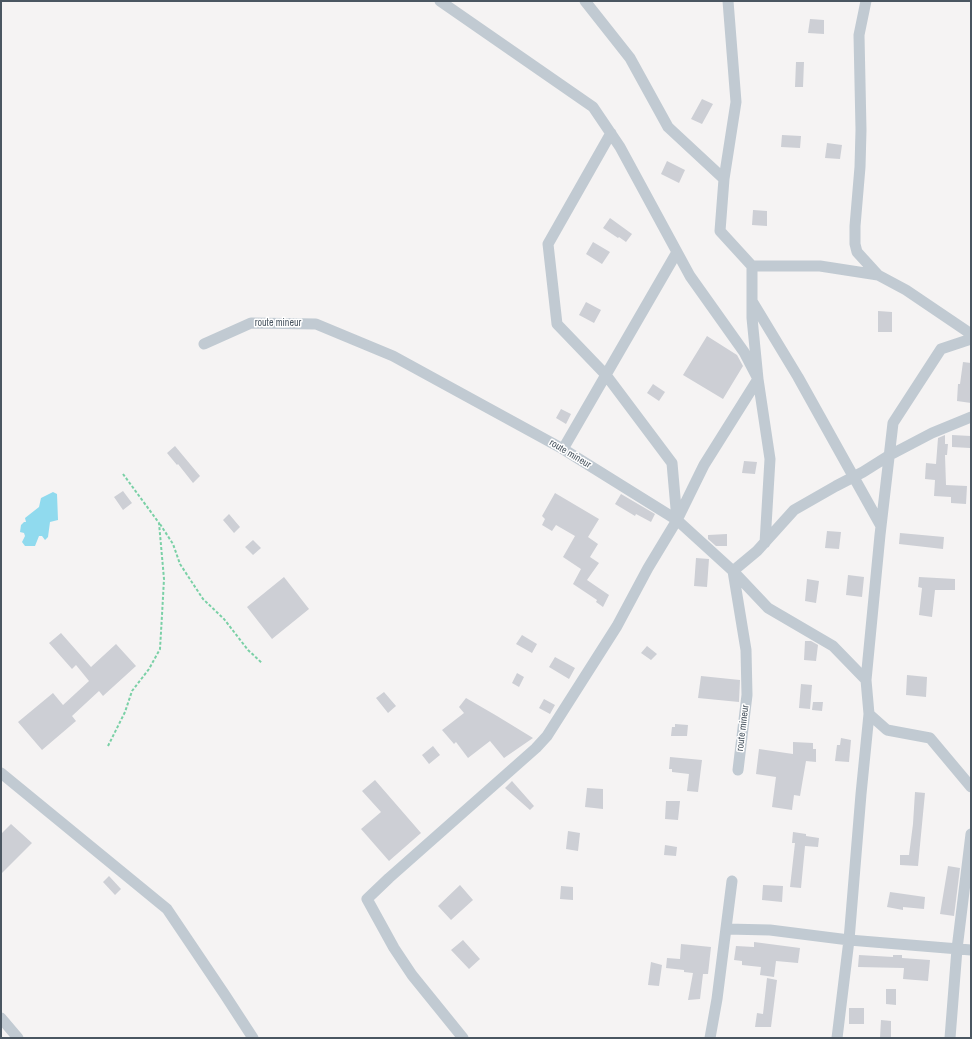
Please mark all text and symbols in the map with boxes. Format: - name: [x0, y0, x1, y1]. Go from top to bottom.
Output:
- street label: route mineur: [255, 317, 301, 329]
- street label: route mineur: [547, 437, 593, 471]
- street label: route mineur: [734, 704, 752, 752]

